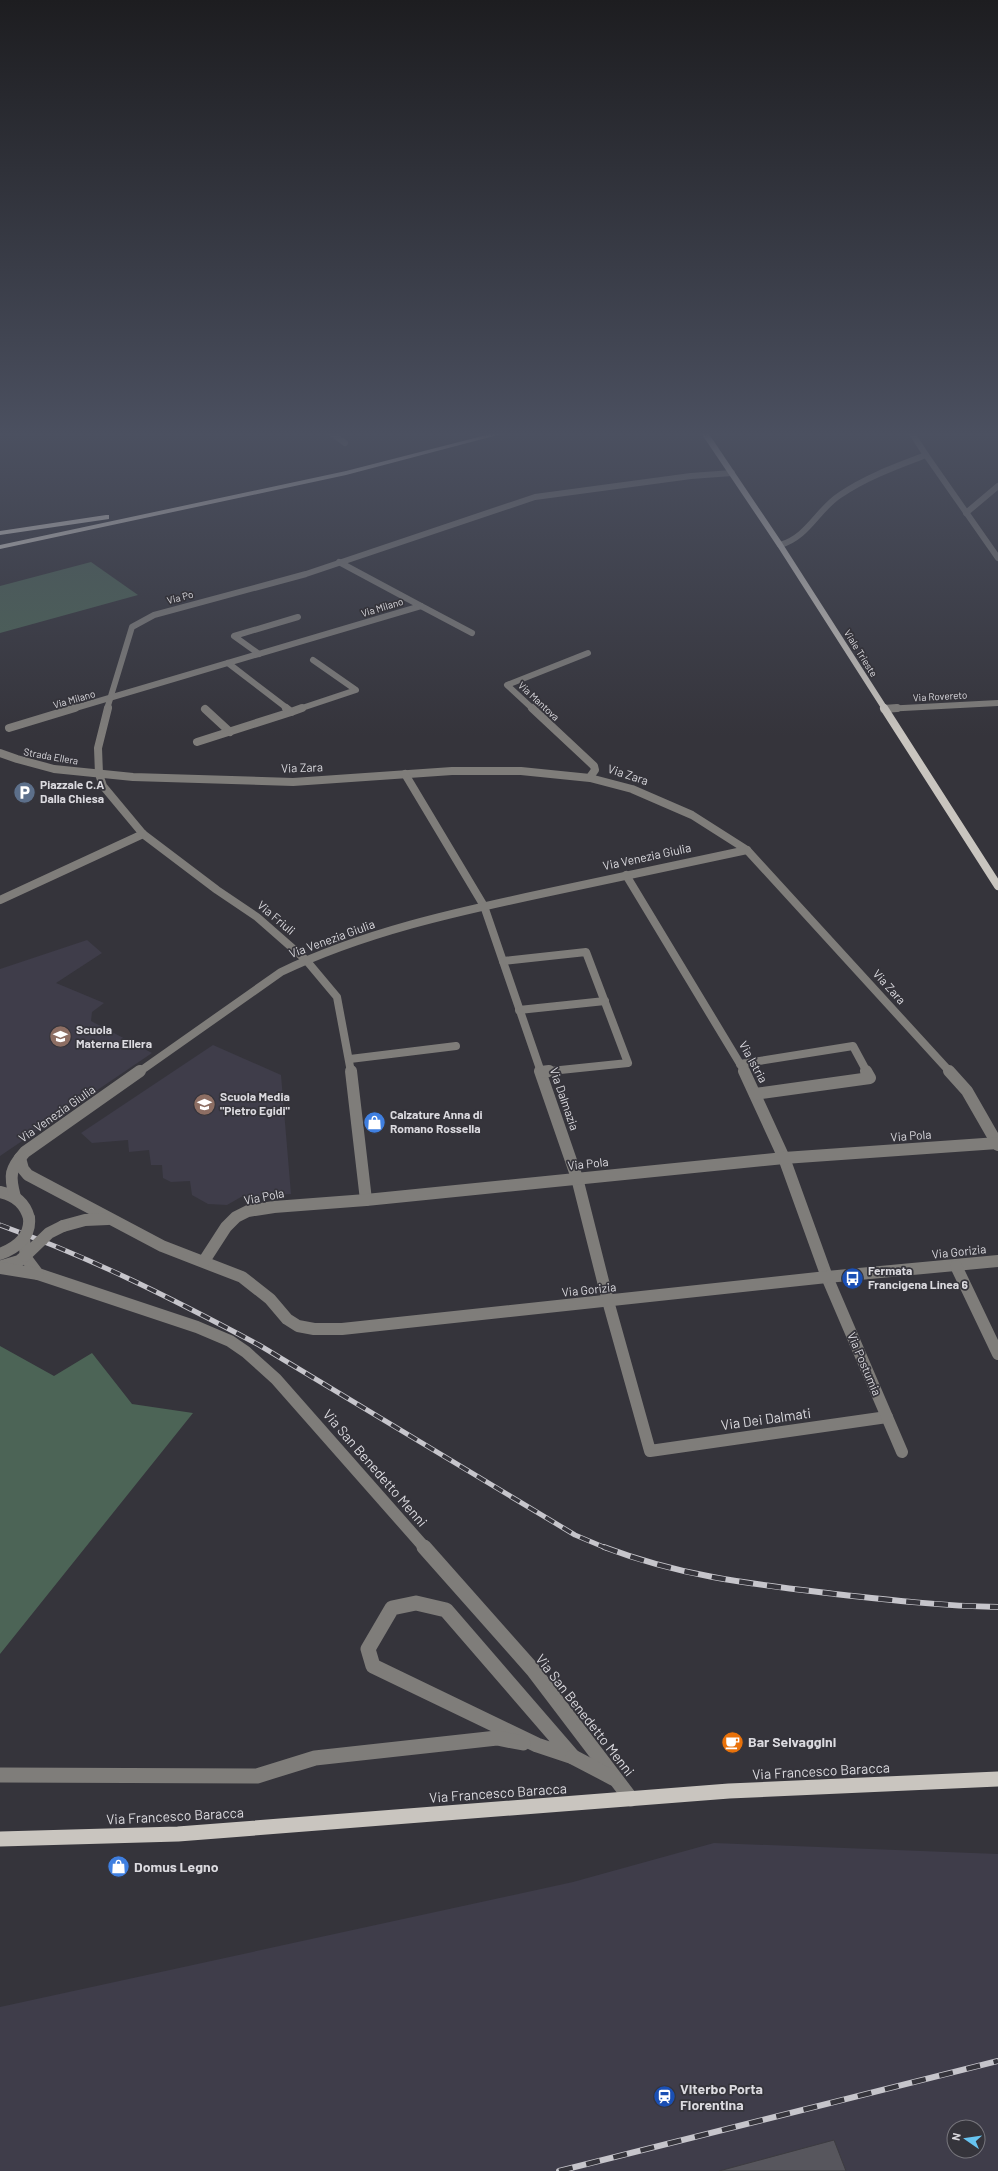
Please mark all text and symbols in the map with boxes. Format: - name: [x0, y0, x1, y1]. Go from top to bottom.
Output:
- street label: Via Po: [166, 588, 194, 606]
- street label: Via Milano: [359, 595, 405, 619]
- street label: Viale Trieste: [842, 627, 880, 679]
- street label: Via Mantova: [516, 679, 562, 723]
- street label: Via Milano: [51, 687, 97, 711]
- street label: Via Rovereto: [912, 689, 968, 703]
- street label: Strada Ellera: [23, 745, 79, 767]
- street label: Via Zara: [281, 759, 323, 775]
- street label: Via Zara: [606, 761, 650, 787]
- place label: Piazzale C.A Dalla Chiesa: [40, 777, 104, 805]
- parking icon: Piazzale C.A Dalla Chiesa: [11, 779, 37, 805]
- street label: Via Venezia Giulia: [601, 840, 692, 872]
- street label: Via Friuli: [255, 897, 298, 937]
- street label: Via Venezia Giulia: [287, 916, 376, 960]
- street label: Via Zara: [871, 966, 909, 1007]
- place label: Scuola Materna Ellera: [76, 1022, 152, 1050]
- school or university icon: Scuola Materna Ellera: [48, 1024, 74, 1050]
- street label: Via Istria: [737, 1038, 771, 1085]
- street label: Via Dalmazia: [548, 1065, 582, 1132]
- street label: Via Venezia Giulia: [16, 1082, 97, 1145]
- place label: Scuola Media "Pietro Egidi": [220, 1089, 291, 1117]
- school or university icon: Scuola Media "Pietro Egidi": [191, 1091, 217, 1117]
- place label: Calzature Anna di Romano Rossella: [390, 1107, 483, 1135]
- shop icon: Calzature Anna di Romano Rossella: [362, 1109, 388, 1135]
- street label: Via Pola: [890, 1127, 932, 1143]
- street label: Via Pola: [567, 1154, 609, 1172]
- street label: Via Pola: [242, 1185, 285, 1207]
- street label: Via Gorizia: [931, 1241, 987, 1261]
- place label: Fermata Francigena Linea 6: [868, 1263, 968, 1291]
- bus stop icon: Fermata Francigena Linea 6: [840, 1265, 866, 1291]
- street label: Via Gorizia: [561, 1279, 617, 1299]
- street label: Via Postumia: [845, 1330, 885, 1398]
- street label: Via Dei Dalmati: [720, 1404, 812, 1433]
- street label: Via San Benedetto Menni: [320, 1405, 431, 1530]
- street label: Via San Benedetto Menni: [532, 1650, 638, 1779]
- cafe icon: Bar Selvaggini: [719, 1729, 745, 1755]
- place label: Bar Selvaggini: [748, 1733, 836, 1750]
- street label: Via Francesco Baracca: [752, 1758, 890, 1783]
- street label: Via Francesco Baracca: [429, 1779, 567, 1806]
- street label: Via Francesco Baracca: [106, 1803, 244, 1828]
- shop icon: Domus Legno: [105, 1854, 131, 1880]
- place label: Domus Legno: [134, 1858, 219, 1875]
- place label: Viterbo Porta Fiorentina: [680, 2080, 763, 2113]
- station icon: Viterbo Porta Fiorentina: [651, 2084, 677, 2110]
- north arrow: [946, 2119, 986, 2159]
- text: N: [949, 2132, 963, 2142]

